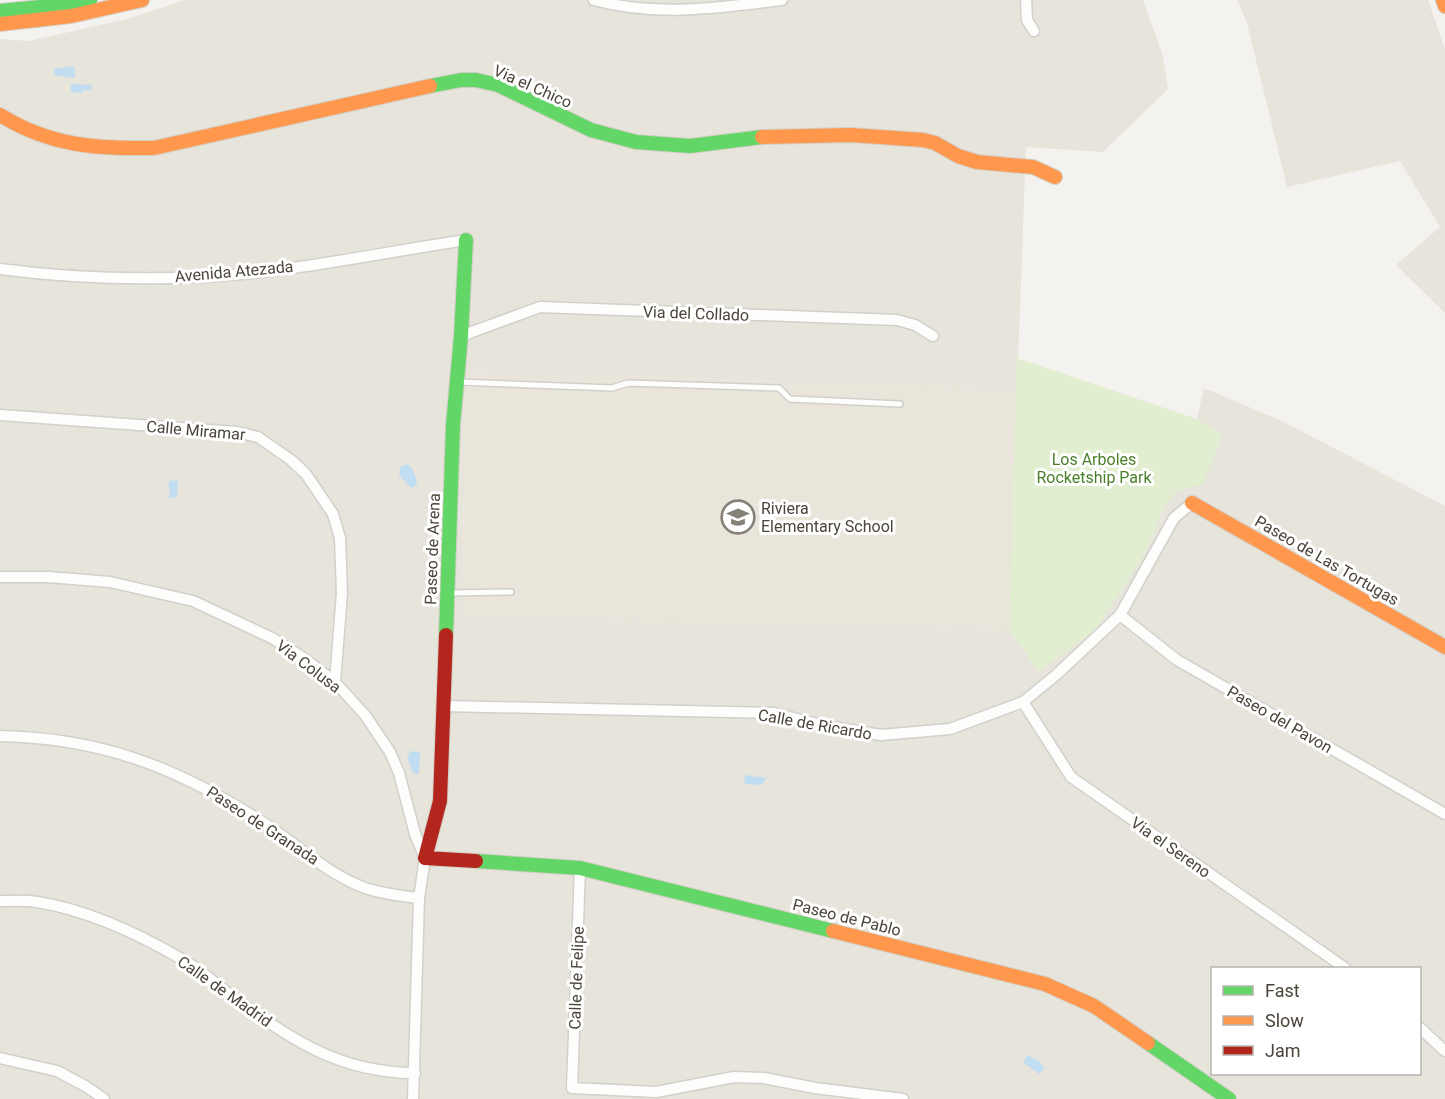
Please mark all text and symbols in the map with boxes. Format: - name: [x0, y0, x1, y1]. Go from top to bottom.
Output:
- street label: Via el Chico: [491, 61, 575, 112]
- street label: Avenida Atezada: [174, 257, 294, 286]
- street label: Via del Collado: [643, 302, 749, 325]
- street label: Calle Miramar: [146, 417, 247, 444]
- park label: Los Arboles Rocketship Park: [1036, 450, 1152, 487]
- street label: Paseo de Arena: [421, 493, 444, 605]
- school or university icon: Riviera Elementary School: [720, 499, 756, 535]
- place label: Riviera Elementary School: [761, 499, 894, 536]
- street label: Paseo de Las Tortugas: [1251, 511, 1402, 609]
- street label: Via Colusa: [273, 636, 345, 697]
- street label: Paseo del Pavon: [1224, 682, 1336, 757]
- street label: Calle de Ricardo: [757, 705, 873, 744]
- street label: Paseo de Granada: [203, 782, 322, 869]
- street label: Via el Sereno: [1127, 813, 1214, 882]
- street label: Paseo de Pablo: [791, 895, 903, 940]
- street label: Calle de Felipe: [565, 926, 588, 1030]
- street label: Calle de Madrid: [174, 952, 276, 1031]
- legend: [1211, 967, 1421, 1075]
- text: Fast: [1265, 980, 1300, 1001]
- text: Slow: [1265, 1010, 1304, 1031]
- text: Jam: [1265, 1040, 1301, 1061]

